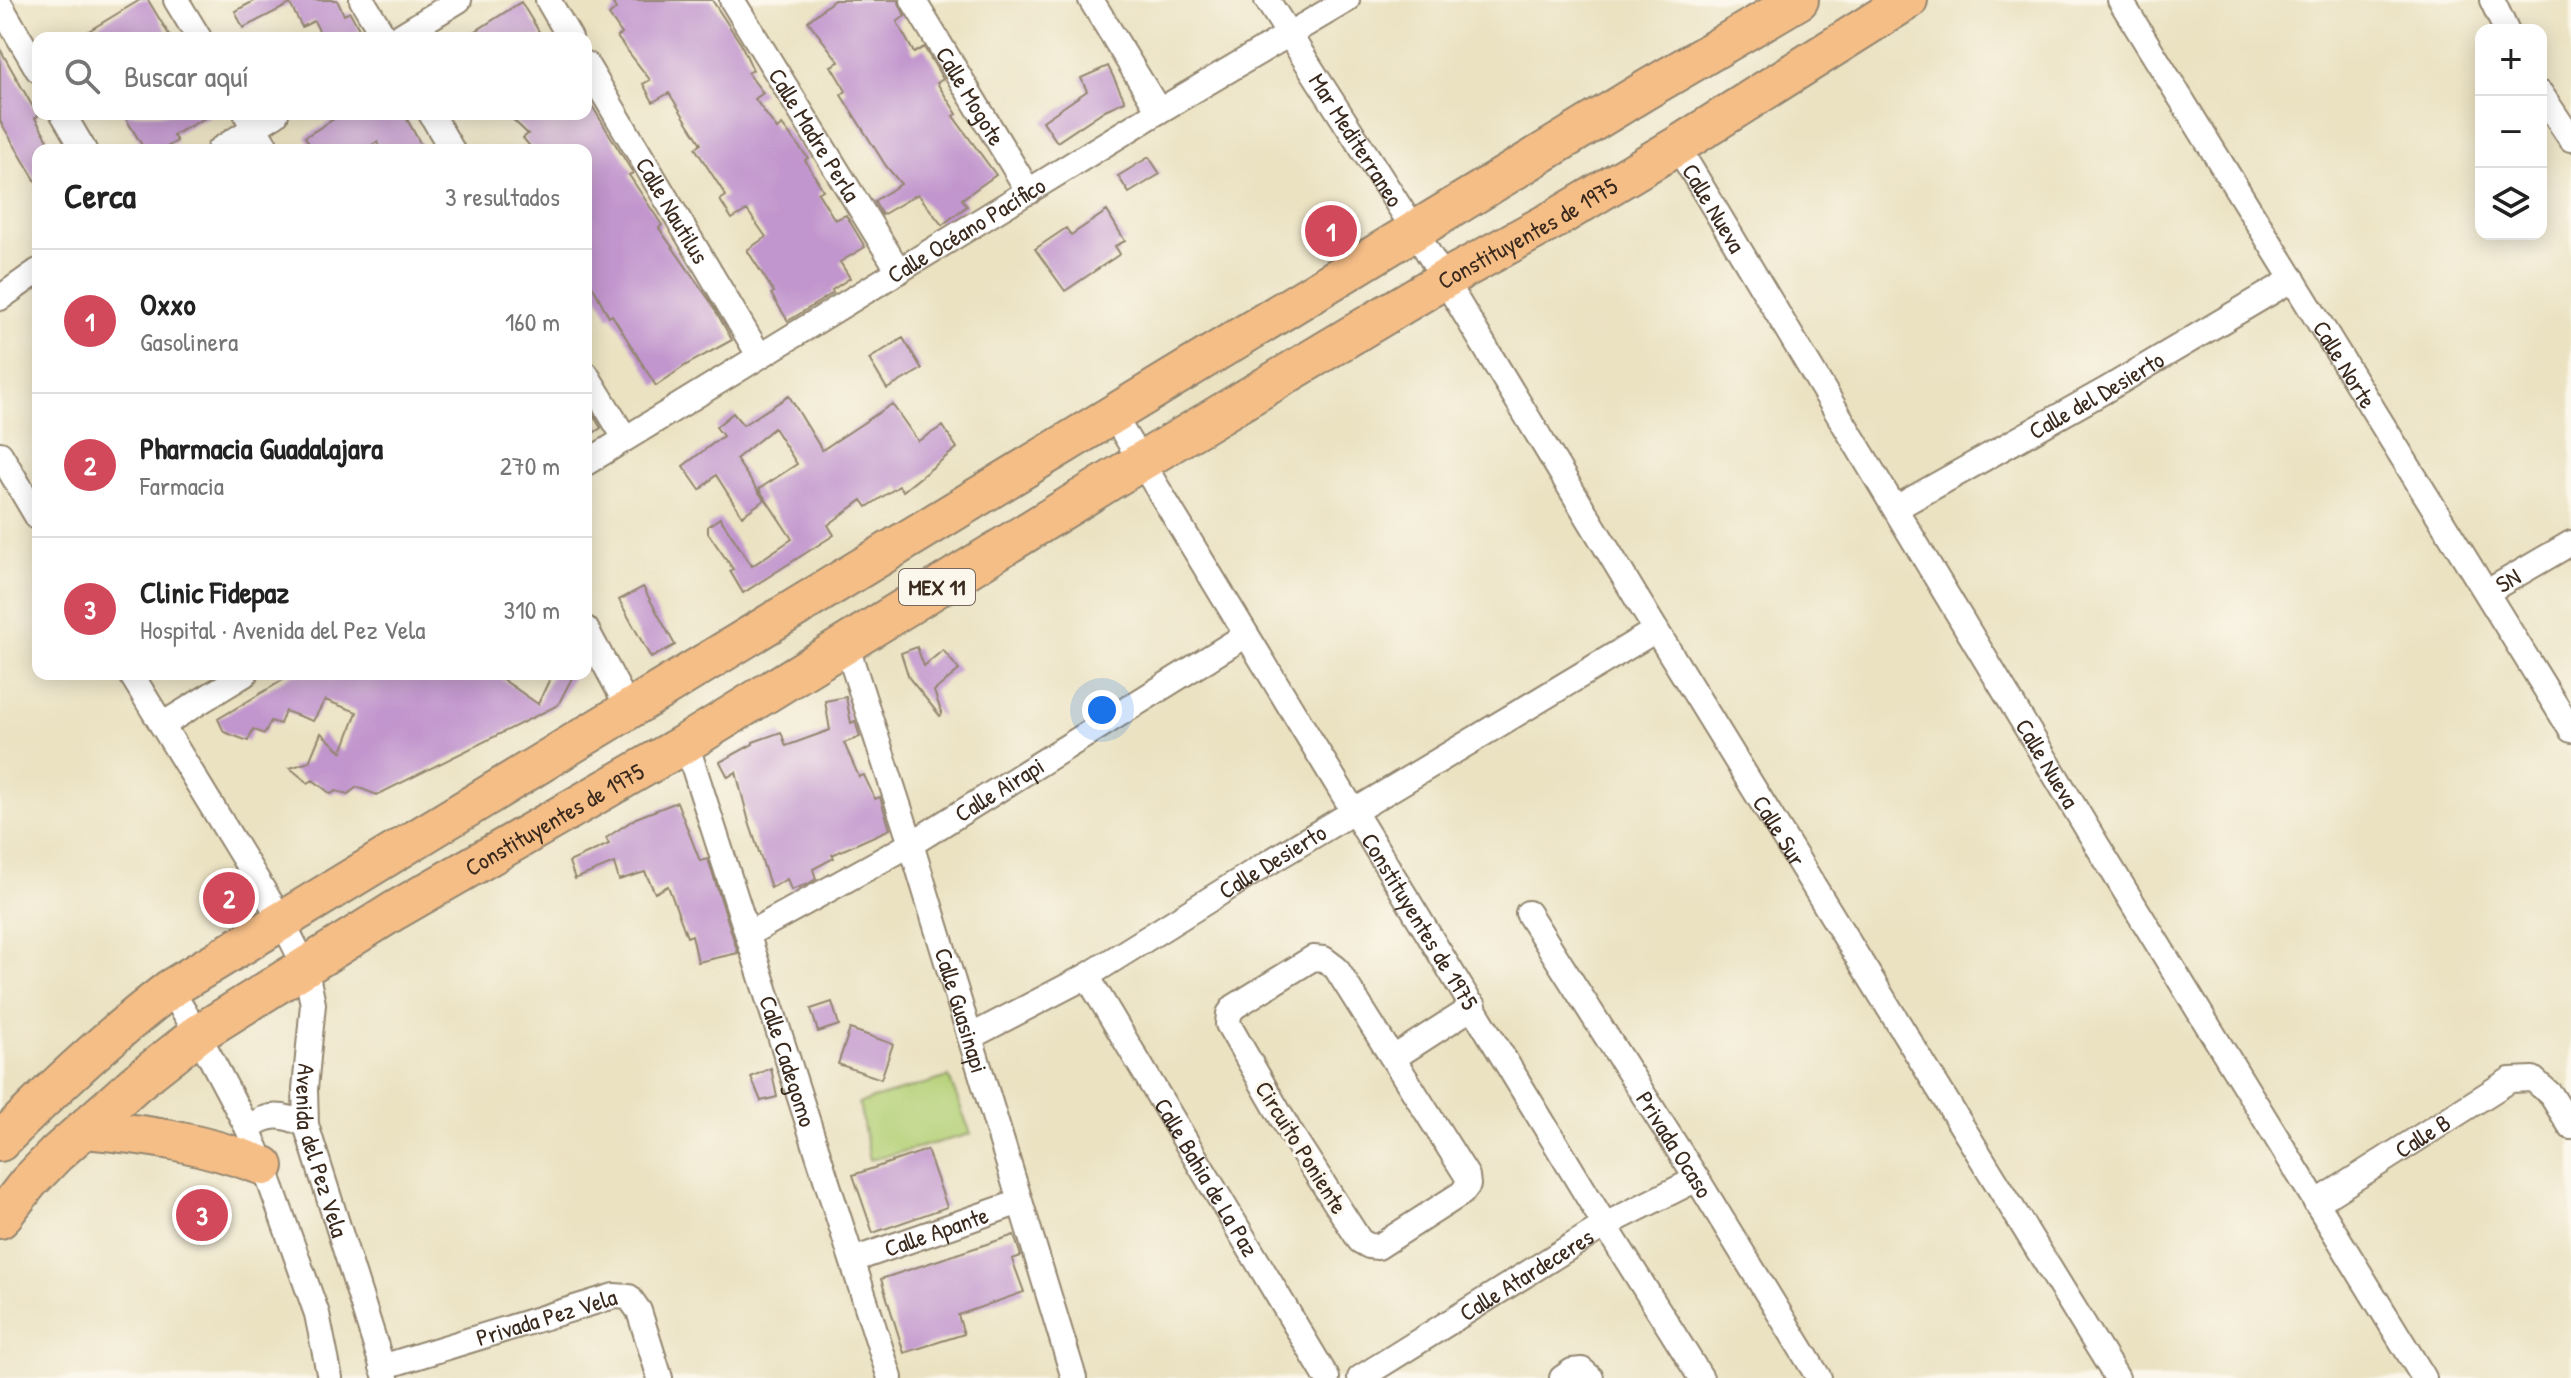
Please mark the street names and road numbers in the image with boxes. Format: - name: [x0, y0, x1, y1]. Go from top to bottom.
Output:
- street label: Calle Mogote: [929, 40, 1013, 152]
- street label: Calle Madre Perla: [761, 62, 868, 207]
- street label: Mar Mediterraneo: [1302, 67, 1411, 213]
- street label: Calle Nautilus: [629, 151, 717, 269]
- street label: Calle Nueva: [1675, 157, 1753, 258]
- street label: Calle Océano Pacífico: [881, 169, 1051, 290]
- street label: Constituyentes de 1975: [1431, 169, 1623, 296]
- street label: Calle Norte: [2306, 314, 2384, 414]
- street label: Calle del Desierto: [2023, 343, 2170, 446]
- street label: SN: [2489, 560, 2526, 600]
- road number: MEX 11: [899, 569, 975, 605]
- street label: Calle Nueva: [2009, 712, 2087, 814]
- street label: Calle Airapi: [948, 749, 1050, 829]
- street label: Constituyentes de 1975: [459, 755, 649, 883]
- street label: Calle Sur: [1746, 789, 1814, 872]
- street label: Calle Desierto: [1212, 816, 1332, 906]
- street label: Constituyentes de 1975: [1354, 826, 1486, 1015]
- street label: Calle Guasinapi: [928, 944, 996, 1077]
- street label: Calle Cadegomo: [752, 991, 824, 1131]
- street label: Avenida del Pez Vela: [289, 1062, 356, 1241]
- street label: Circuito Poniente: [1248, 1074, 1356, 1220]
- street label: Privada Ocaso: [1629, 1085, 1721, 1204]
- street label: Calle Bahia de La Paz: [1147, 1092, 1267, 1262]
- street label: Calle B: [2388, 1106, 2456, 1165]
- street label: Calle Apante: [880, 1198, 993, 1264]
- street label: Calle Atardeceres: [1453, 1220, 1599, 1328]
- street label: Privada Pez Vela: [472, 1280, 621, 1353]

